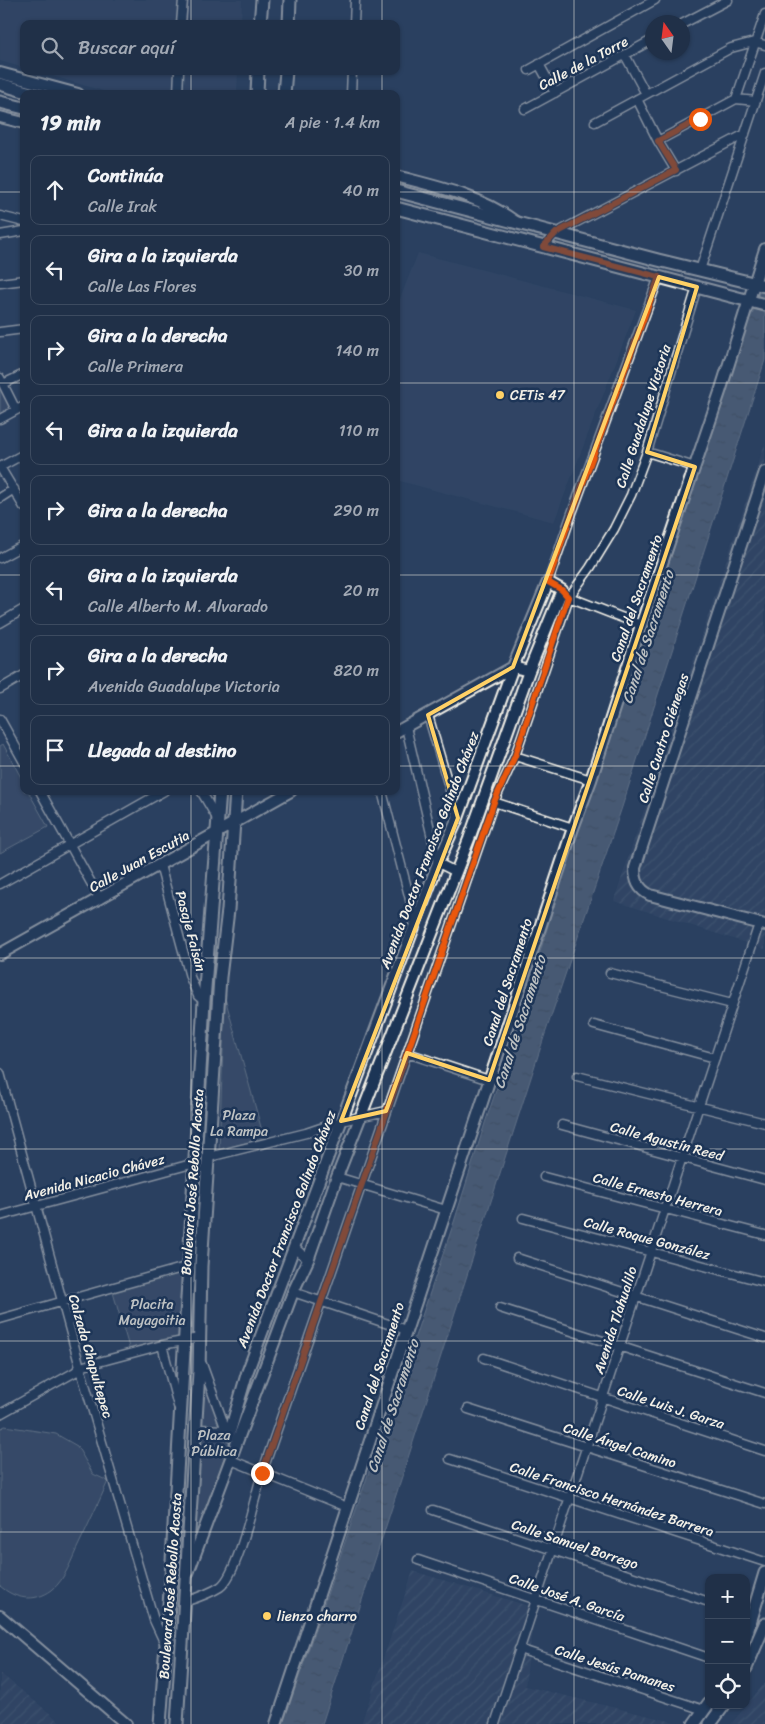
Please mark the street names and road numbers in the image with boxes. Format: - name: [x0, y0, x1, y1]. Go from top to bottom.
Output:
- street label: Calle de la Torre: [534, 29, 633, 98]
- street label: Calle Guadalupe Victoria: [608, 340, 679, 491]
- street label: Canal del Sacramento: [603, 531, 670, 665]
- street label: Calle Cuatro Ciénegas: [631, 670, 696, 806]
- street label: Avenida Doctor Francisco Galindo Chávez: [372, 727, 487, 974]
- street label: Calle Juan Escutia: [84, 823, 194, 900]
- street label: Pasaje Faisán: [168, 888, 213, 975]
- street label: Canal del Sacramento: [475, 915, 540, 1049]
- street label: Boulevard José Rebollo Acosta: [174, 1088, 211, 1276]
- street label: Avenida Doctor Francisco Galindo Chávez: [229, 1106, 344, 1353]
- street label: Calle Agustín Reed: [607, 1114, 728, 1169]
- street label: Avenida Nicacio Chávez: [20, 1147, 168, 1209]
- street label: Calle Ernesto Herrera: [590, 1165, 725, 1224]
- street label: Calle Roque González: [581, 1210, 713, 1267]
- street label: Avenida Tlahualilo: [586, 1263, 645, 1378]
- street label: Calzada Chapultepec: [61, 1291, 120, 1421]
- street label: Canal del Sacramento: [347, 1299, 412, 1433]
- street label: Calle Luis J. Garza: [614, 1378, 729, 1437]
- street label: Calle Ángel Camino: [560, 1415, 680, 1476]
- street label: Calle Francisco Hernández Barrera: [507, 1455, 717, 1544]
- street label: Boulevard José Rebollo Acosta: [152, 1492, 189, 1680]
- street label: Calle Samuel Borrego: [508, 1512, 642, 1577]
- street label: Calle José A. García: [506, 1566, 629, 1629]
- street label: Calle Jesús Pamanes: [552, 1637, 679, 1700]

